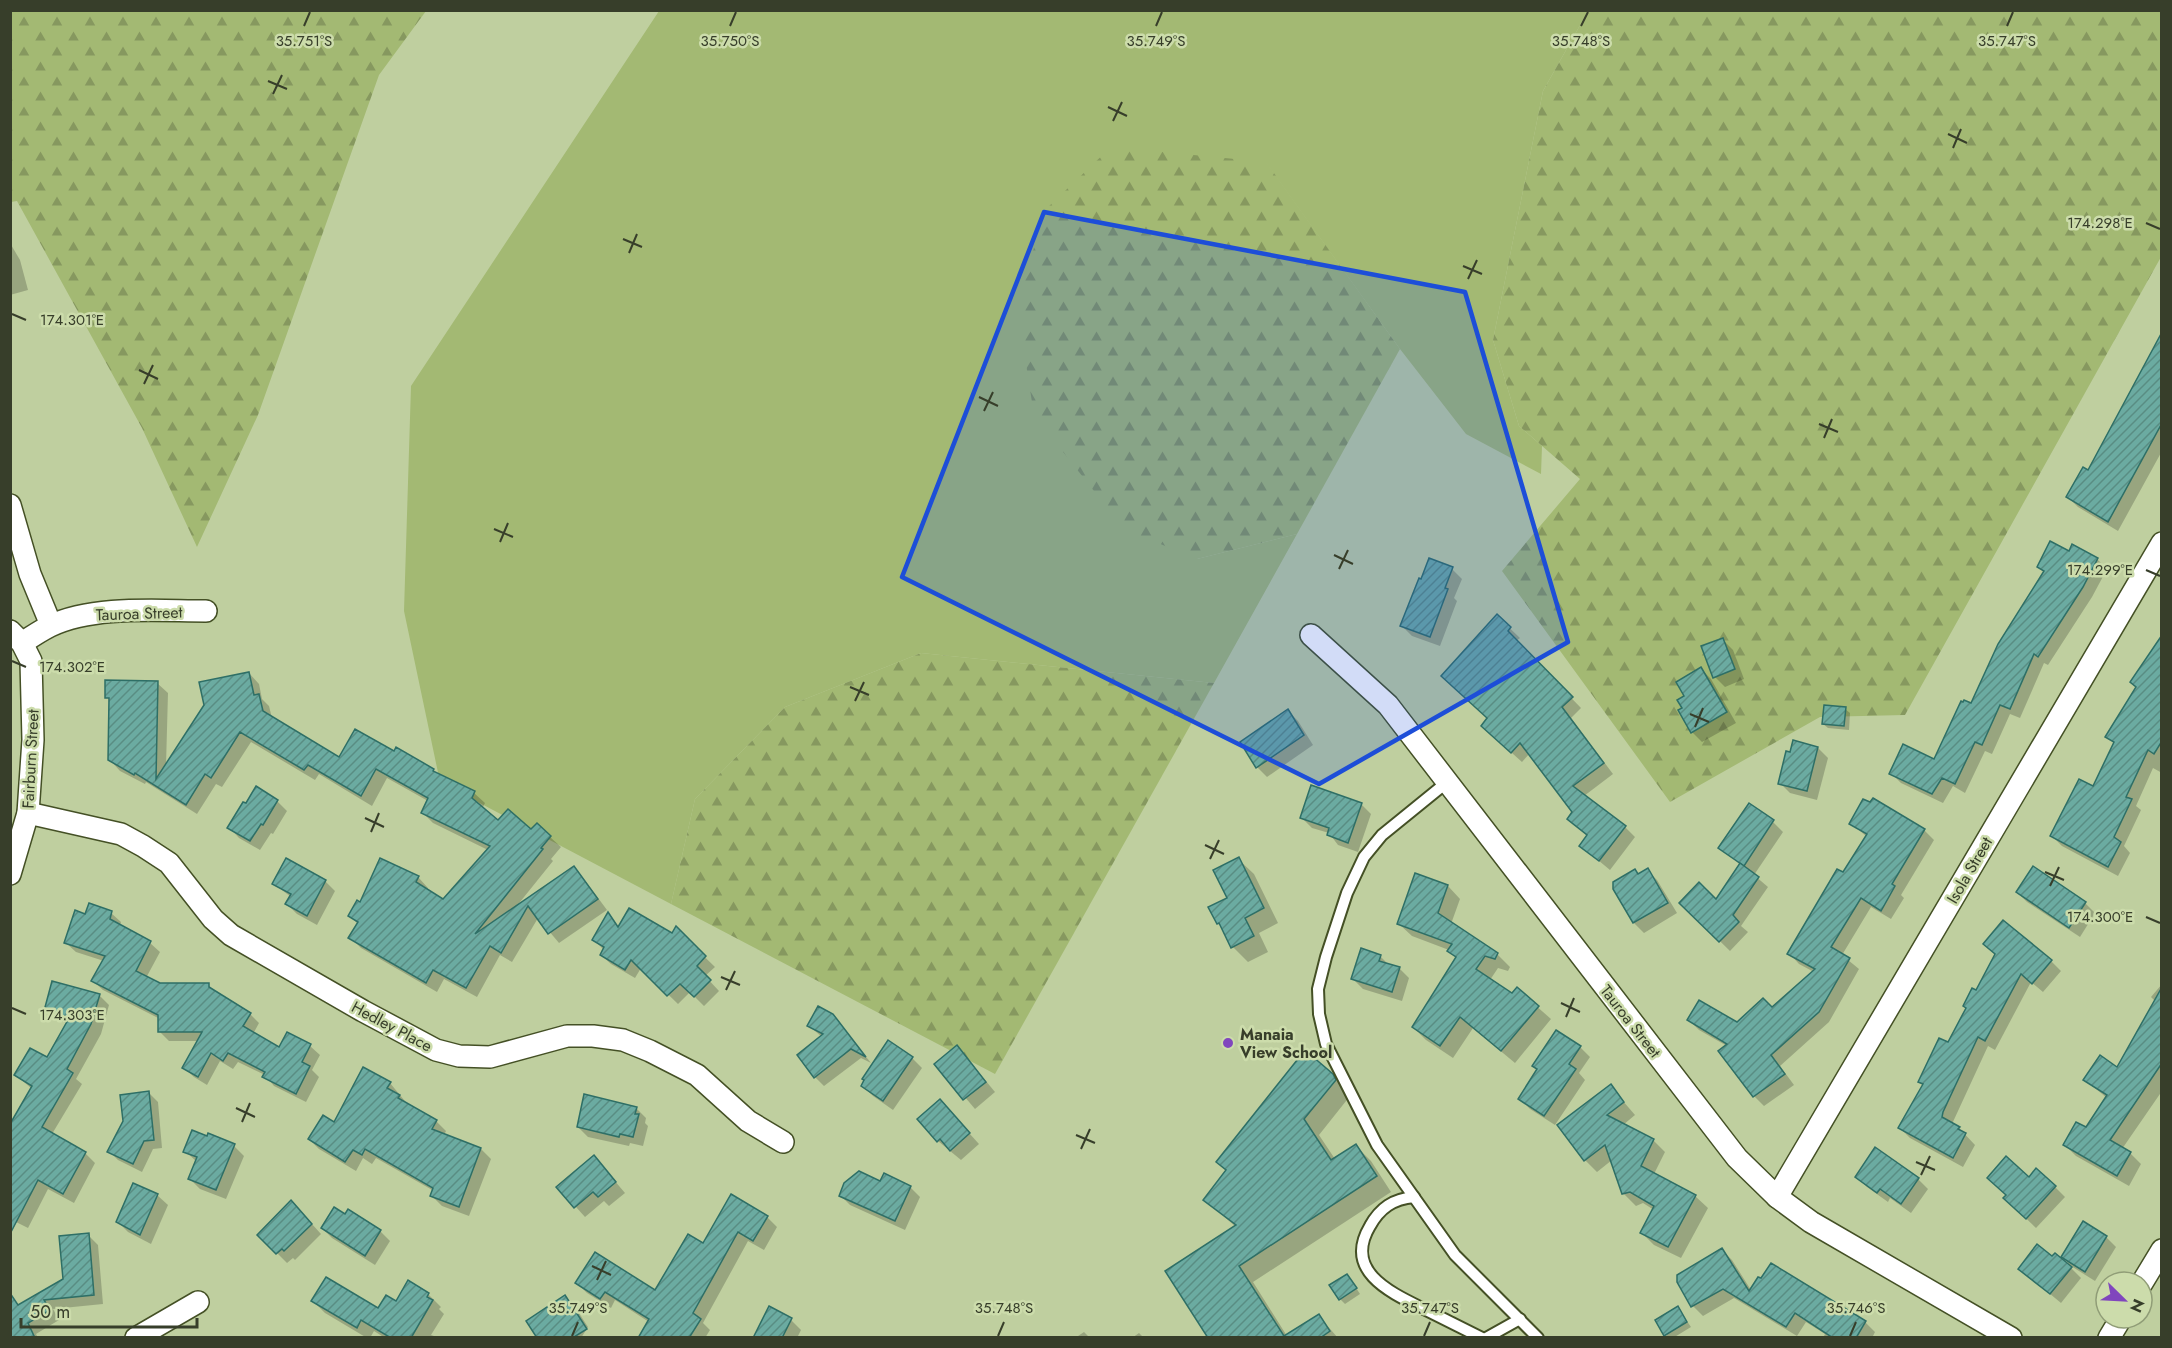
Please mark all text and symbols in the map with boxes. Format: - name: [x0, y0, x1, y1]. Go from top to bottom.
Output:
- text: 35.751°S: [276, 30, 332, 52]
- text: 35.750°S: [701, 30, 759, 52]
- text: 35.749°S: [1127, 30, 1185, 52]
- text: 35.748°S: [1552, 30, 1610, 52]
- text: 35.747°S: [1978, 30, 2036, 52]
- text: 174.298°E: [2067, 212, 2133, 234]
- text: 174.301°E: [40, 309, 104, 331]
- text: 174.299°E: [2067, 559, 2133, 581]
- street label: Tauroa Street: [95, 600, 183, 627]
- text: 174.302°E: [39, 656, 105, 678]
- street label: Fairburn Street: [16, 709, 45, 809]
- street label: Isola Street: [1941, 833, 1998, 908]
- text: 174.300°E: [2067, 906, 2133, 928]
- street label: Tauroa Street: [1595, 980, 1666, 1063]
- street label: Hedley Place: [347, 996, 436, 1057]
- text: 174.303°E: [39, 1004, 105, 1026]
- place label: Manaia View School: [1239, 1023, 1332, 1064]
- marker: Manaia View School: [1221, 1036, 1235, 1050]
- north arrow: [2094, 1270, 2154, 1330]
- scale bar: [21, 1291, 196, 1329]
- text: N: [2124, 1295, 2150, 1316]
- text: 35.749°S: [549, 1297, 607, 1319]
- text: 35.748°S: [975, 1297, 1033, 1319]
- text: 35.747°S: [1401, 1297, 1459, 1319]
- text: 35.746°S: [1827, 1297, 1885, 1319]
- text: 50 m: [30, 1299, 70, 1325]

